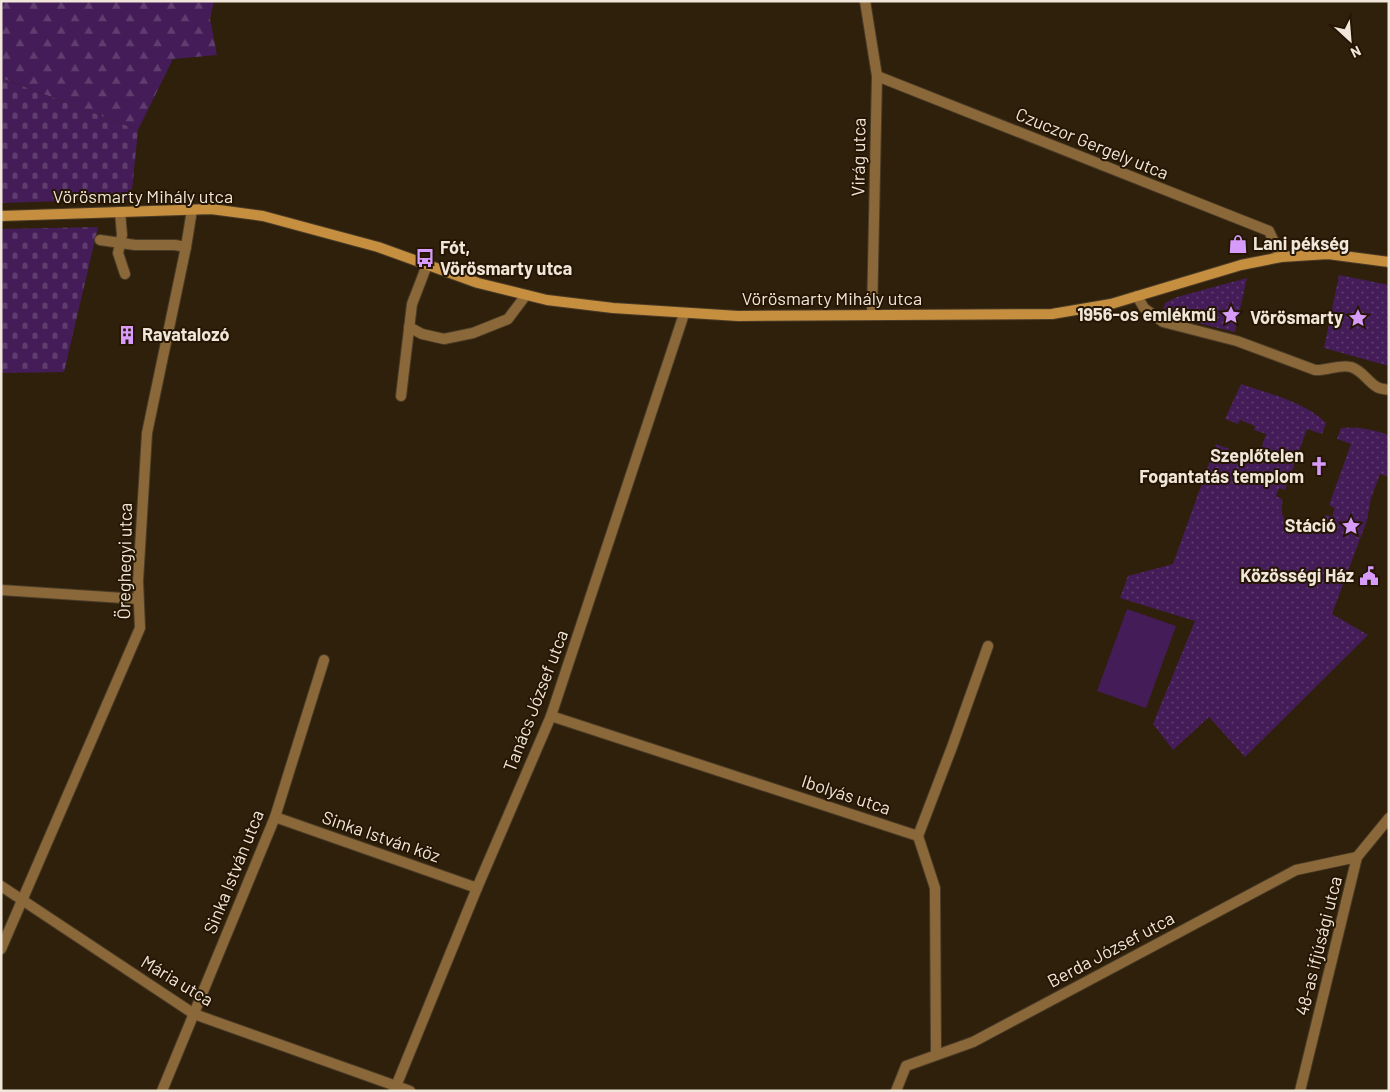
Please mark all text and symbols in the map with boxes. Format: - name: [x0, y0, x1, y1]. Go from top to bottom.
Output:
- north arrow: [1325, 15, 1375, 65]
- text: N: [1348, 42, 1364, 62]
- street label: Czuczor Gergely utca: [1013, 102, 1172, 184]
- street label: Virág utca: [846, 117, 870, 196]
- street label: Vörösmarty Mihály utca: [53, 185, 233, 207]
- place label: Lani pékség: [1253, 232, 1349, 254]
- shop icon: Lani pékség: [1227, 233, 1249, 255]
- place label: Fót, Vörösmarty utca: [440, 236, 572, 279]
- bus stop icon: Fót, Vörösmarty utca: [414, 247, 436, 269]
- street label: Vörösmarty Mihály utca: [742, 287, 922, 309]
- place label: 1956-os emlékmű: [1077, 303, 1216, 325]
- place icon: 1956-os emlékmű: [1220, 304, 1242, 326]
- place label: Vörösmarty: [1250, 306, 1343, 328]
- place icon: Vörösmarty: [1347, 307, 1369, 329]
- place label: Ravatalozó: [142, 323, 230, 345]
- building icon: Ravatalozó: [116, 324, 138, 346]
- place label: Szeplőtelen Fogantatás templom: [1139, 444, 1304, 487]
- church icon: Szeplőtelen Fogantatás templom: [1308, 455, 1330, 477]
- street label: Öreghegyi utca: [112, 502, 136, 620]
- place label: Stáció: [1285, 514, 1336, 536]
- place icon: Stáció: [1340, 515, 1362, 537]
- place label: Közösségi Ház: [1240, 564, 1354, 586]
- public building icon: Közösségi Ház: [1358, 565, 1380, 587]
- street label: Tanács József utca: [498, 627, 572, 775]
- street label: Ibolyás utca: [799, 769, 894, 819]
- street label: Sinka István utca: [198, 806, 268, 937]
- street label: Sinka István köz: [319, 806, 443, 867]
- street label: 48-as ifjúsági utca: [1290, 874, 1346, 1018]
- street label: Berda József utca: [1043, 906, 1178, 992]
- street label: Mária utca: [137, 950, 218, 1010]

